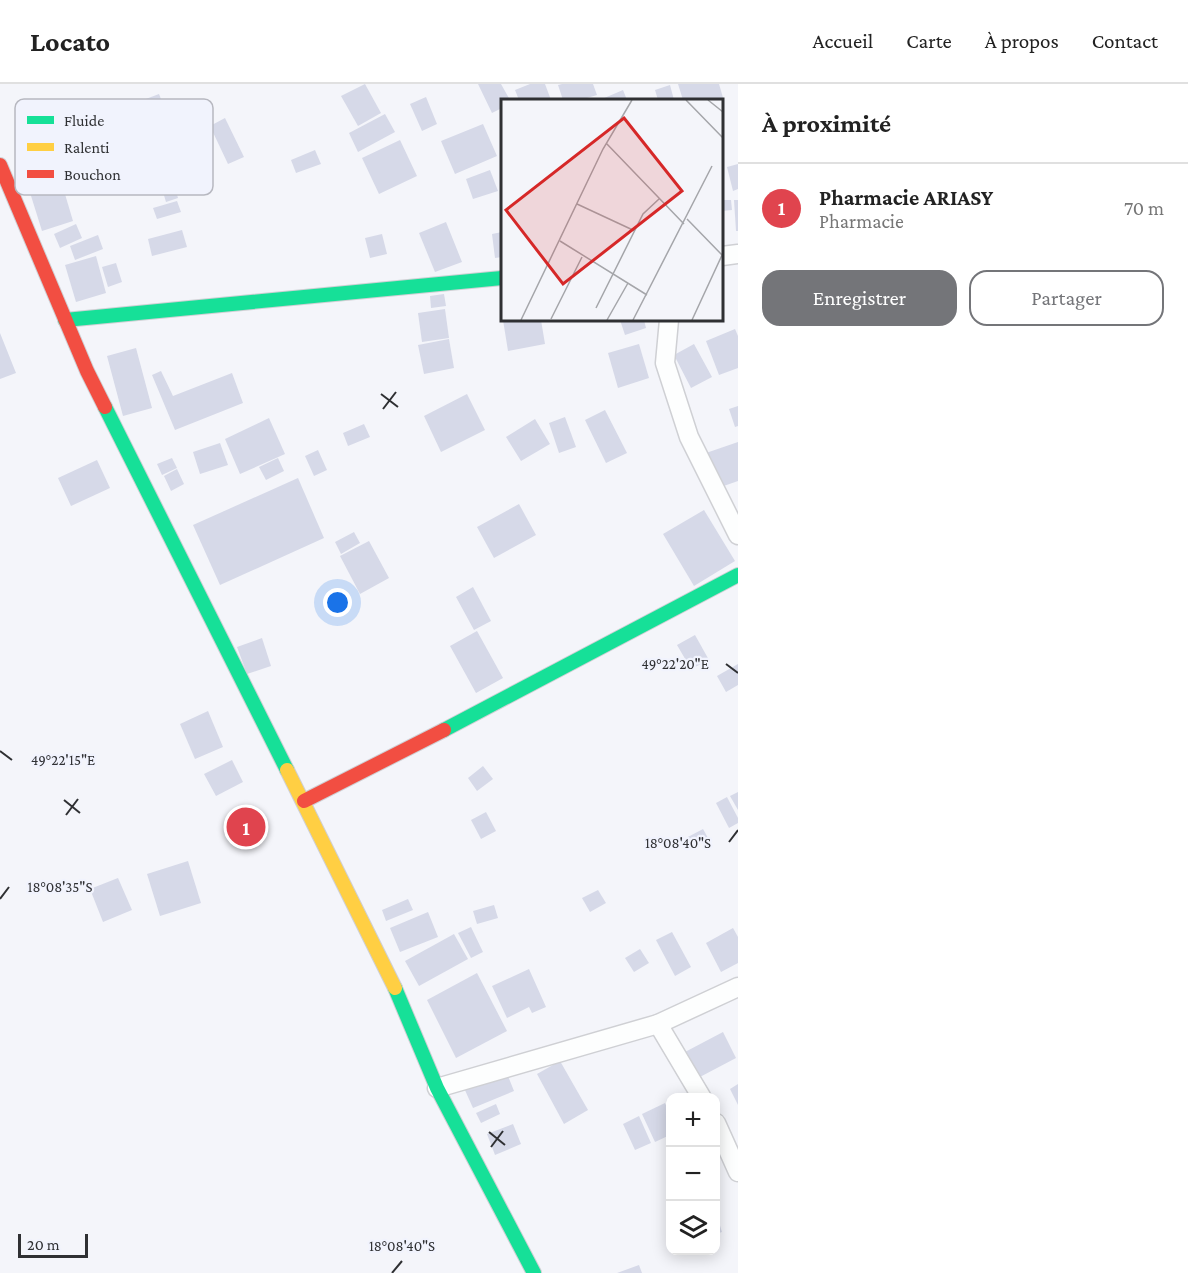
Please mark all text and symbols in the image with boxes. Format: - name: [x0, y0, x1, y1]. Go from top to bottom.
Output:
- text: Locato: [30, 26, 110, 57]
- text: Accueil: [813, 29, 873, 53]
- text: Carte: [906, 29, 952, 53]
- text: À propos: [985, 29, 1059, 53]
- text: Contact: [1092, 29, 1158, 53]
- legend: [15, 99, 213, 195]
- inset map: [501, 99, 723, 321]
- text: À proximité: [762, 109, 891, 138]
- text: Fluide: [64, 112, 104, 129]
- text: Ralenti: [64, 139, 109, 156]
- text: Bouchon: [64, 166, 121, 183]
- text: Pharmacie ARIASY: [819, 185, 993, 210]
- text: 1: [778, 197, 785, 219]
- text: 70 m: [1124, 197, 1164, 219]
- text: Pharmacie: [819, 210, 904, 232]
- button: Enregistrer: [762, 270, 957, 326]
- button: Partager: [969, 270, 1164, 326]
- your location: [323, 588, 352, 617]
- text: 49°22'20"E: [641, 656, 709, 672]
- text: 49°22'15"E: [31, 752, 95, 768]
- pin: 1: [226, 804, 266, 850]
- text: 18°08'40"S: [645, 835, 711, 851]
- text: 18°08'35"S: [28, 879, 92, 895]
- map controls: [666, 1093, 720, 1255]
- button: +: [666, 1093, 720, 1147]
- button: −: [666, 1147, 720, 1201]
- button: layers: [666, 1201, 720, 1255]
- scale bar: [18, 1231, 88, 1258]
- text: 20 m: [27, 1236, 60, 1253]
- text: 18°08'40"S: [369, 1238, 435, 1254]

